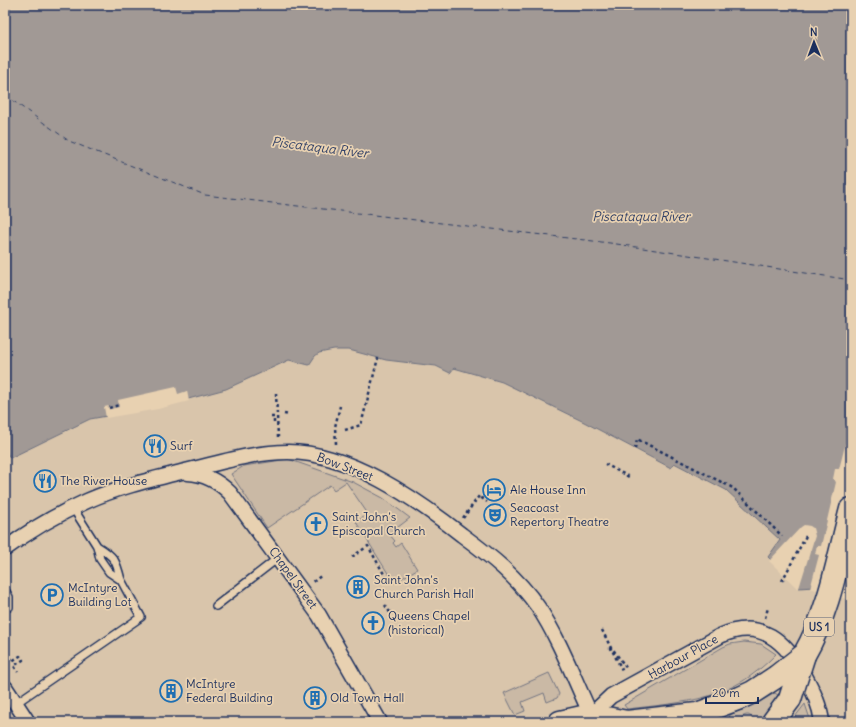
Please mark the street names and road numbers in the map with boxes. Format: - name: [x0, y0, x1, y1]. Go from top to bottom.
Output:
- street label: Bow Street: [315, 449, 375, 484]
- street label: Chapel Street: [266, 544, 321, 611]
- road number: US 1: [804, 618, 834, 636]
- street label: Harbour Place: [645, 631, 720, 682]

